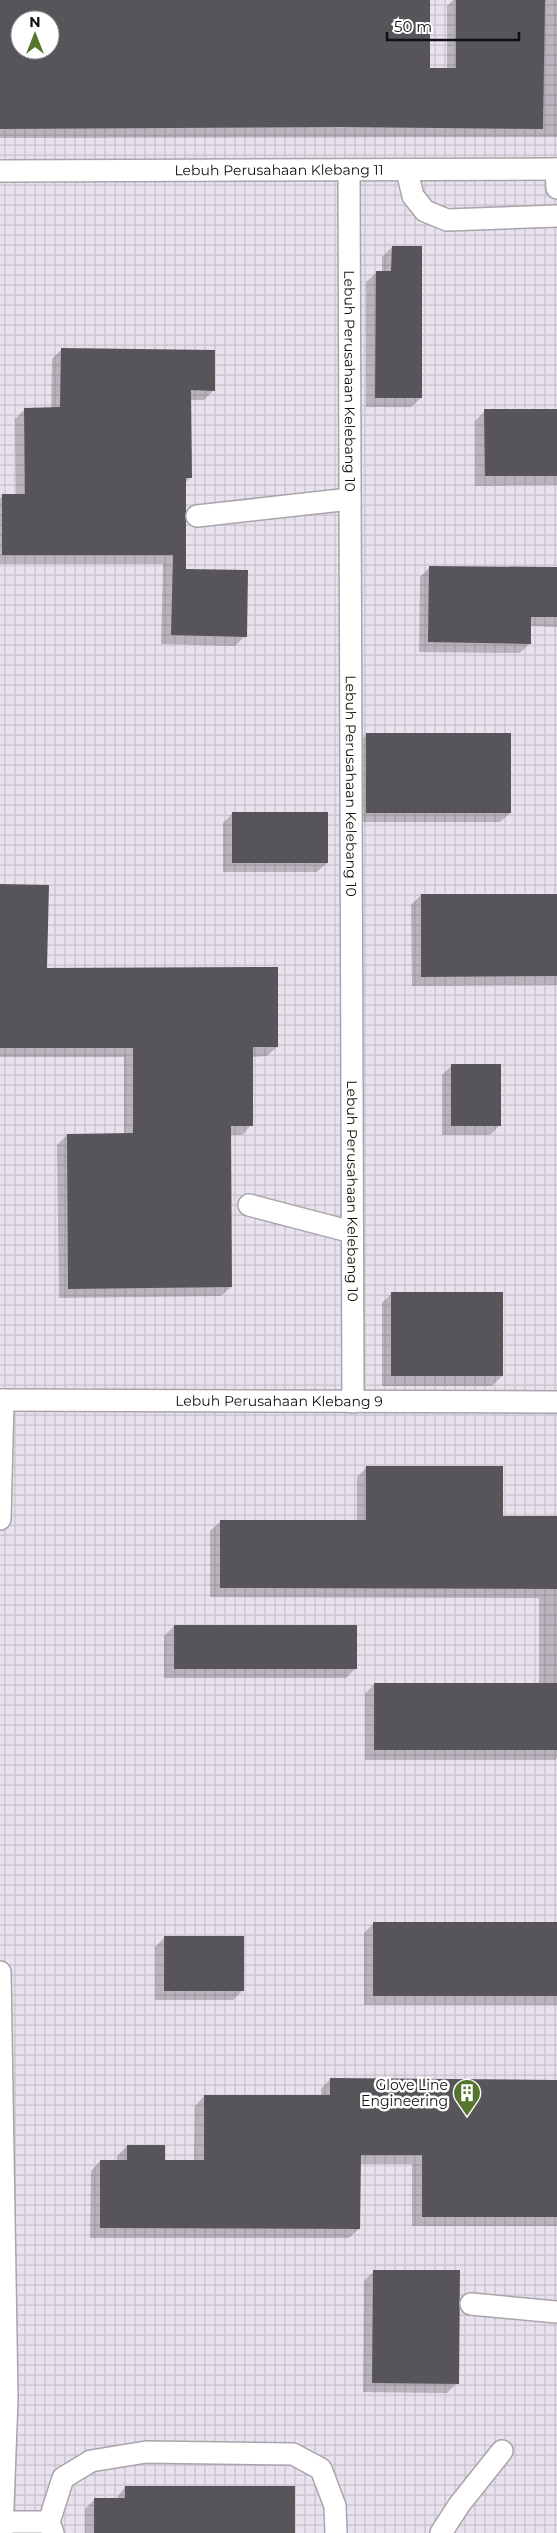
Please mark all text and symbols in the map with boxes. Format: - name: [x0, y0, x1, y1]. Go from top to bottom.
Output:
- north arrow: [10, 10, 60, 60]
- scale bar: [387, 10, 520, 42]
- text: N: [29, 13, 41, 31]
- text: 50 m: [394, 17, 432, 36]
- street label: Lebuh Perusahaan Klebang 11: [174, 161, 384, 179]
- street label: Lebuh Perusahaan Kelebang 10: [340, 270, 359, 492]
- street label: Lebuh Perusahaan Kelebang 10: [342, 675, 360, 897]
- street label: Lebuh Perusahaan Kelebang 10: [343, 1080, 362, 1302]
- street label: Lebuh Perusahaan Klebang 9: [175, 1392, 383, 1410]
- place label: Glove Line Engineering: [361, 2076, 448, 2110]
- building icon: Glove Line Engineering: [452, 2078, 482, 2117]

